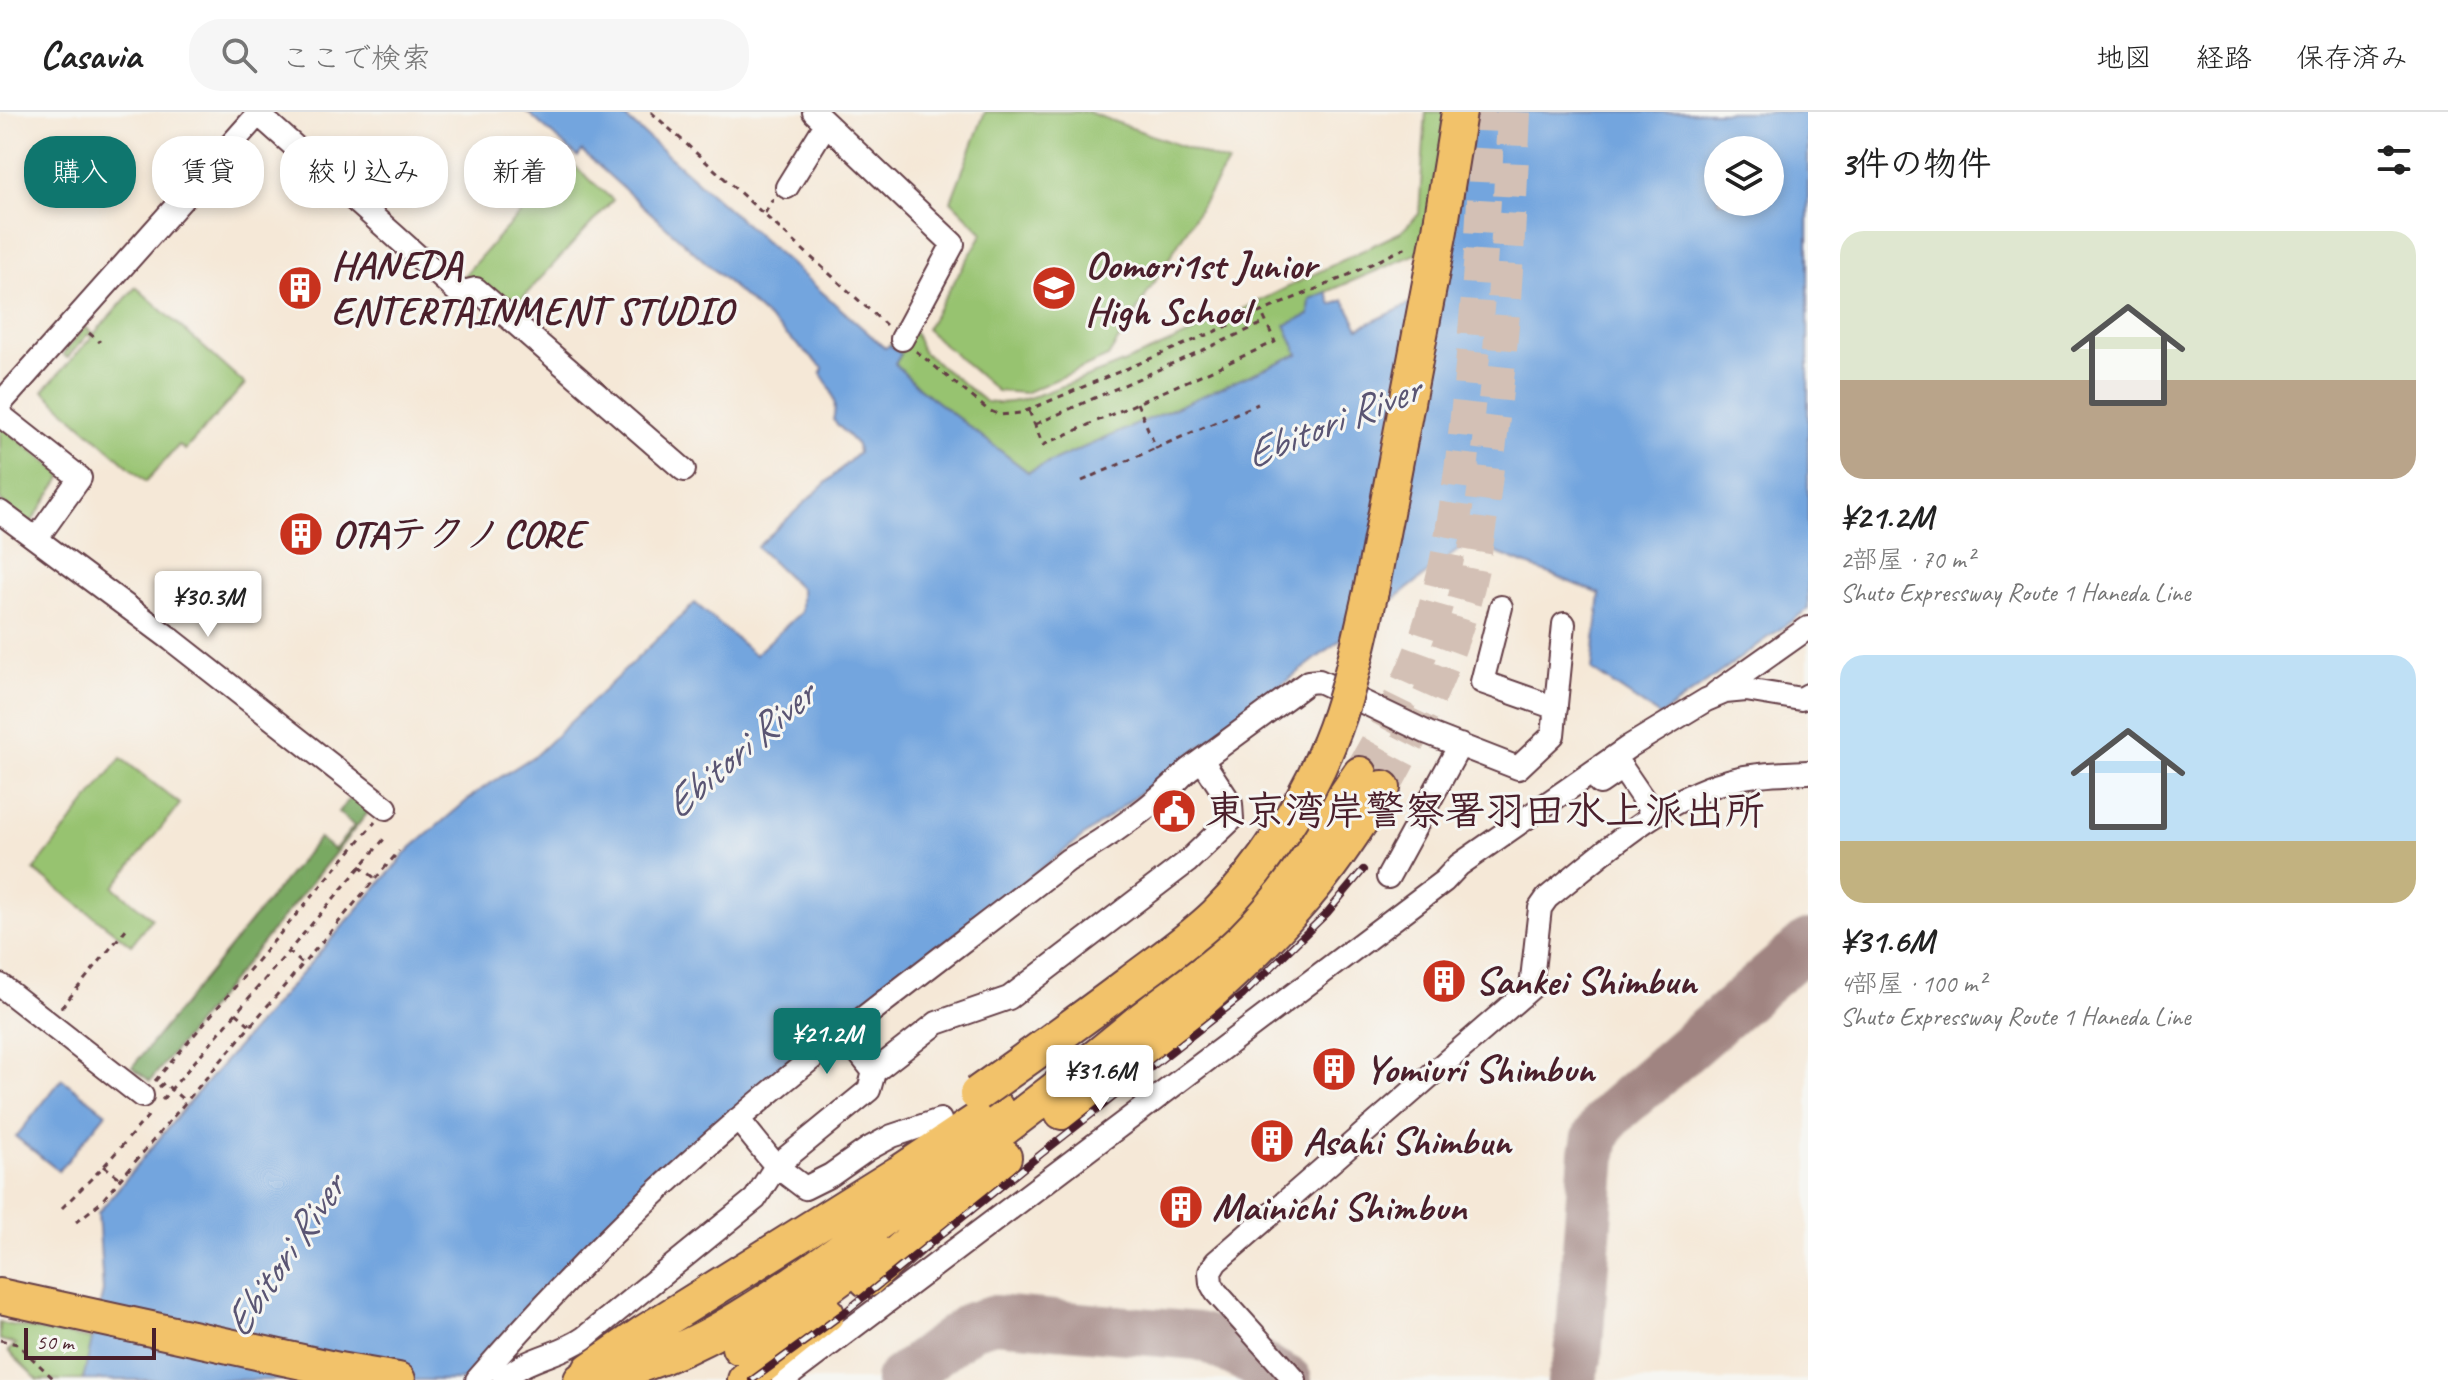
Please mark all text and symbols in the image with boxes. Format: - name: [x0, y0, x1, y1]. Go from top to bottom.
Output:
- search box: [189, 19, 749, 91]
- text: Casavia: [40, 32, 141, 79]
- icon: search: [217, 33, 261, 77]
- text: ここで検索: [281, 39, 431, 77]
- text: 地図: [2096, 40, 2152, 75]
- text: 経路: [2196, 40, 2252, 75]
- text: 保存済み: [2296, 40, 2408, 75]
- chip: 購入: [24, 136, 136, 208]
- chip: 賃貸: [152, 136, 264, 208]
- chip: 絞り込み: [280, 136, 448, 208]
- chip: 新着: [464, 136, 576, 208]
- map controls: [1704, 136, 1784, 216]
- button: layers: [1704, 136, 1784, 216]
- icon: filters: [2372, 138, 2416, 182]
- text: 3件の物件: [1840, 142, 1991, 185]
- place label: HANEDA ENTERTAINMENT STUDIO: [331, 240, 737, 336]
- place label: Oomori1st Junior High School: [1085, 240, 1321, 336]
- building icon: HANEDA ENTERTAINMENT STUDIO: [276, 264, 324, 312]
- school or university icon: Oomori1st Junior High School: [1030, 264, 1078, 312]
- icon: home: [2056, 283, 2200, 427]
- water label: Ebitori River: [1237, 361, 1433, 481]
- text: ¥21.2M: [1840, 495, 1933, 538]
- place label: OTAテクノCORE: [332, 509, 590, 559]
- building icon: OTAテクノCORE: [277, 510, 325, 558]
- text: 2部屋 · 70 m²: [1840, 543, 1974, 576]
- pin: ¥30.3M: [143, 571, 273, 639]
- text: Shuto Expressway Route 1 Haneda Line: [1840, 576, 2190, 609]
- text: ¥30.3M: [173, 580, 243, 613]
- water label: Ebitori River: [652, 666, 830, 830]
- icon: home: [2056, 707, 2200, 851]
- place label: 東京湾岸警察署羽田水上派出所: [1205, 786, 1765, 836]
- public building icon: 東京湾岸警察署羽田水上派出所: [1150, 787, 1198, 835]
- text: ¥31.6M: [1840, 919, 1933, 962]
- place label: Sankei Shimbun: [1475, 956, 1699, 1006]
- building icon: Sankei Shimbun: [1420, 957, 1468, 1005]
- text: 4部屋 · 100 m²: [1840, 967, 1985, 1000]
- text: Shuto Expressway Route 1 Haneda Line: [1840, 1000, 2190, 1033]
- pin: ¥21.2M: [762, 1008, 892, 1076]
- text: ¥21.2M: [792, 1017, 862, 1050]
- place label: Yomiuri Shimbun: [1365, 1044, 1597, 1094]
- pin: ¥31.6M: [1035, 1045, 1165, 1113]
- building icon: Yomiuri Shimbun: [1310, 1045, 1358, 1093]
- text: ¥31.6M: [1064, 1054, 1136, 1087]
- place label: Asahi Shimbun: [1303, 1116, 1513, 1166]
- building icon: Asahi Shimbun: [1248, 1117, 1296, 1165]
- water label: Ebitori River: [211, 1160, 361, 1347]
- place label: Mainichi Shimbun: [1212, 1182, 1468, 1232]
- building icon: Mainichi Shimbun: [1157, 1183, 1205, 1231]
- scale bar: [24, 1324, 156, 1360]
- text: 50 m: [36, 1328, 73, 1356]

